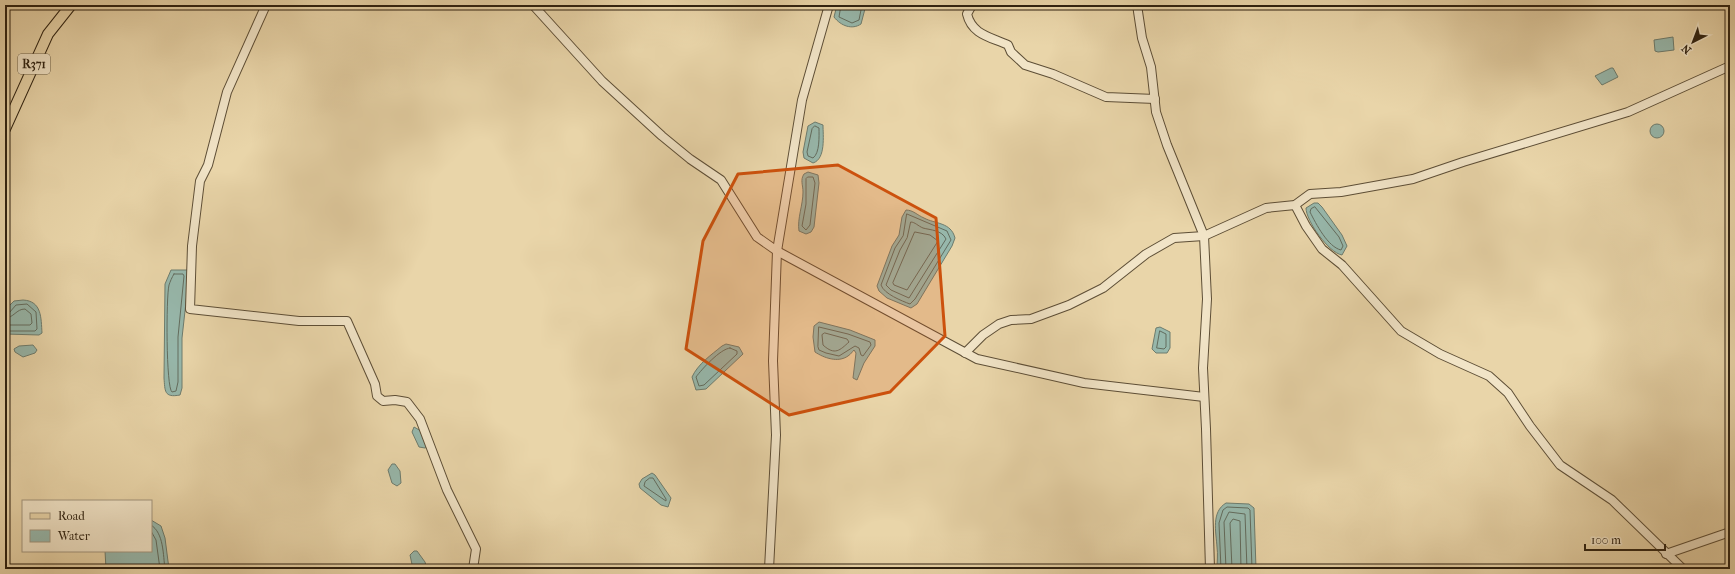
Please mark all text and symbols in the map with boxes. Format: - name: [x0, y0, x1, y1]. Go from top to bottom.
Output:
- north arrow: [1673, 22, 1713, 62]
- text: N: [1679, 41, 1694, 57]
- road number: R371: [18, 54, 50, 74]
- legend: [22, 500, 152, 552]
- text: Road: [58, 509, 85, 523]
- scale bar: [1585, 526, 1665, 552]
- text: Water: [57, 529, 91, 543]
- text: 100 m: [1591, 533, 1621, 547]

